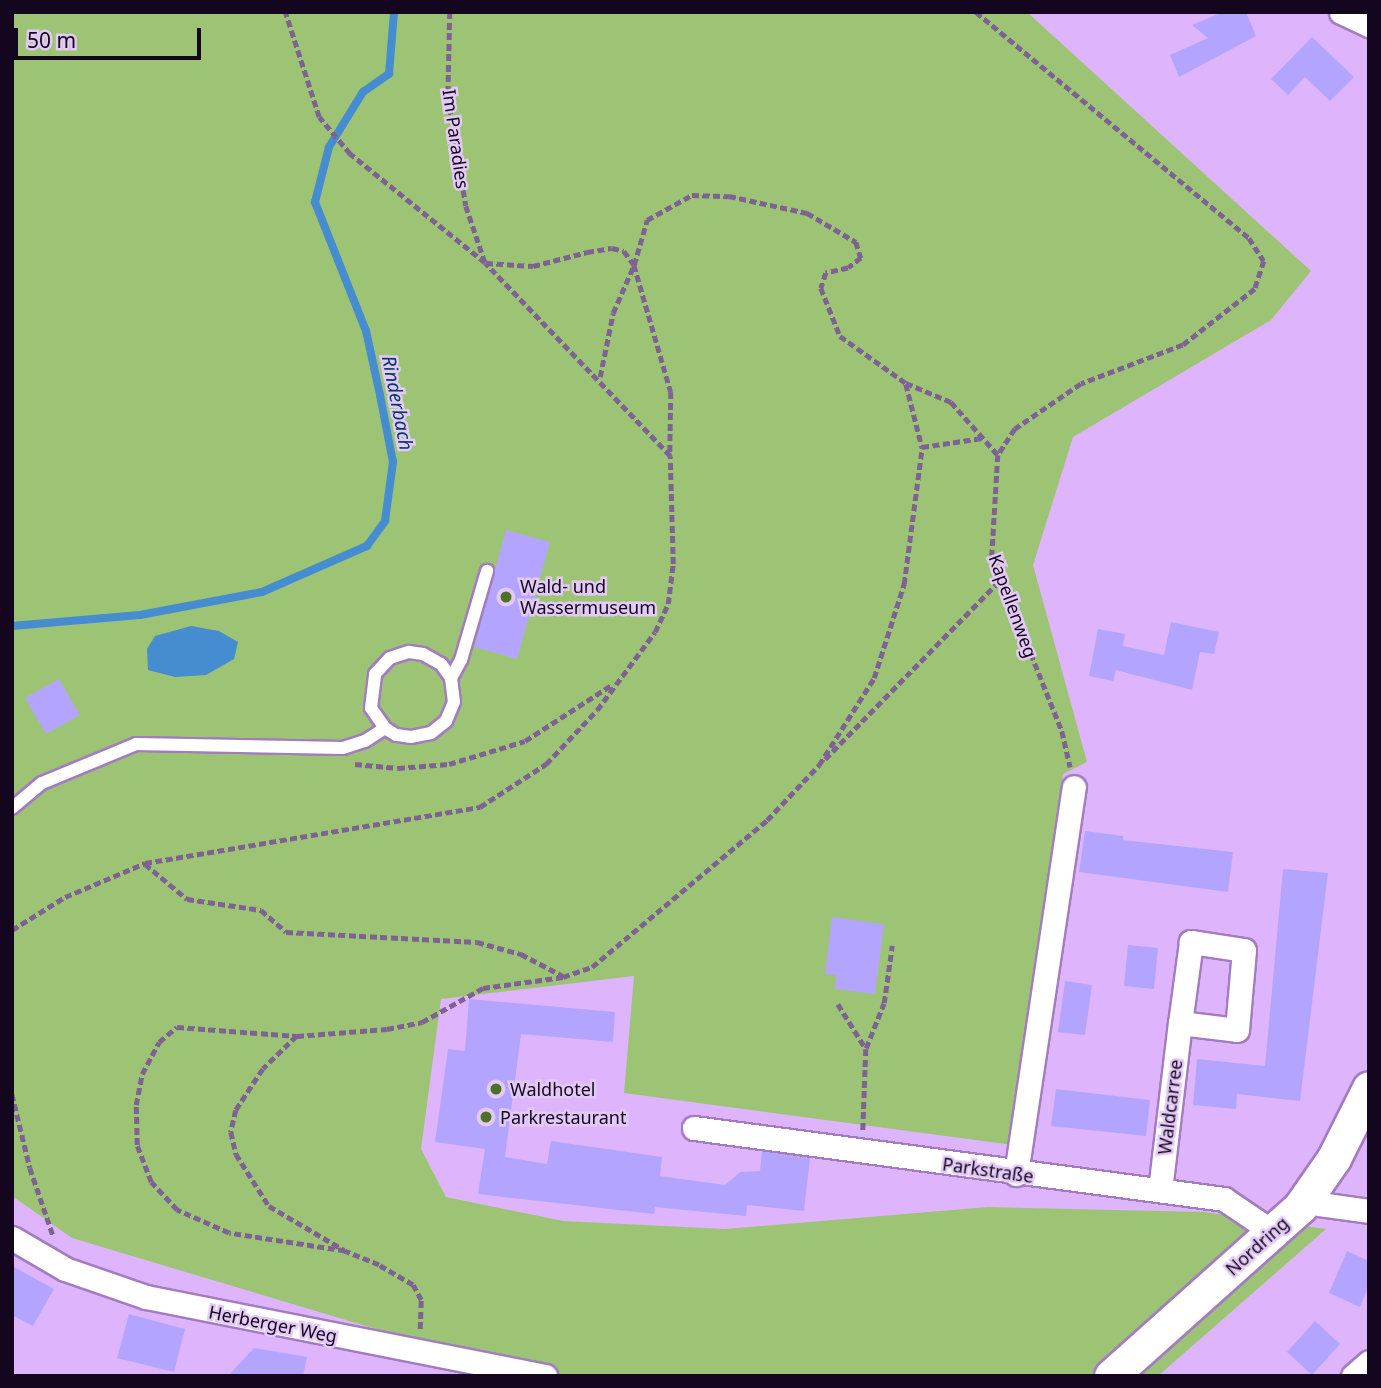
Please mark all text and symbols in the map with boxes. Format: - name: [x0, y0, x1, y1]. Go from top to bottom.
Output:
- scale bar: [18, 14, 205, 58]
- text: 50 m: [27, 26, 76, 54]
- street label: Im Paradies: [438, 88, 474, 190]
- water label: Rinderbach: [377, 354, 417, 452]
- street label: Kapellenweg: [984, 551, 1042, 661]
- place label: Wald- und Wassermuseum: [520, 576, 656, 618]
- marker: Wald- und Wassermuseum: [498, 589, 514, 605]
- street label: Waldcarree: [1153, 1058, 1187, 1156]
- place label: Waldhotel: [510, 1078, 595, 1100]
- marker: Waldhotel: [488, 1081, 504, 1097]
- place label: Parkrestaurant: [500, 1106, 626, 1128]
- marker: Parkrestaurant: [478, 1109, 494, 1125]
- street label: Parkstraße: [941, 1153, 1035, 1187]
- street label: Nordring: [1221, 1212, 1293, 1280]
- street label: Herberger Weg: [207, 1301, 339, 1347]

